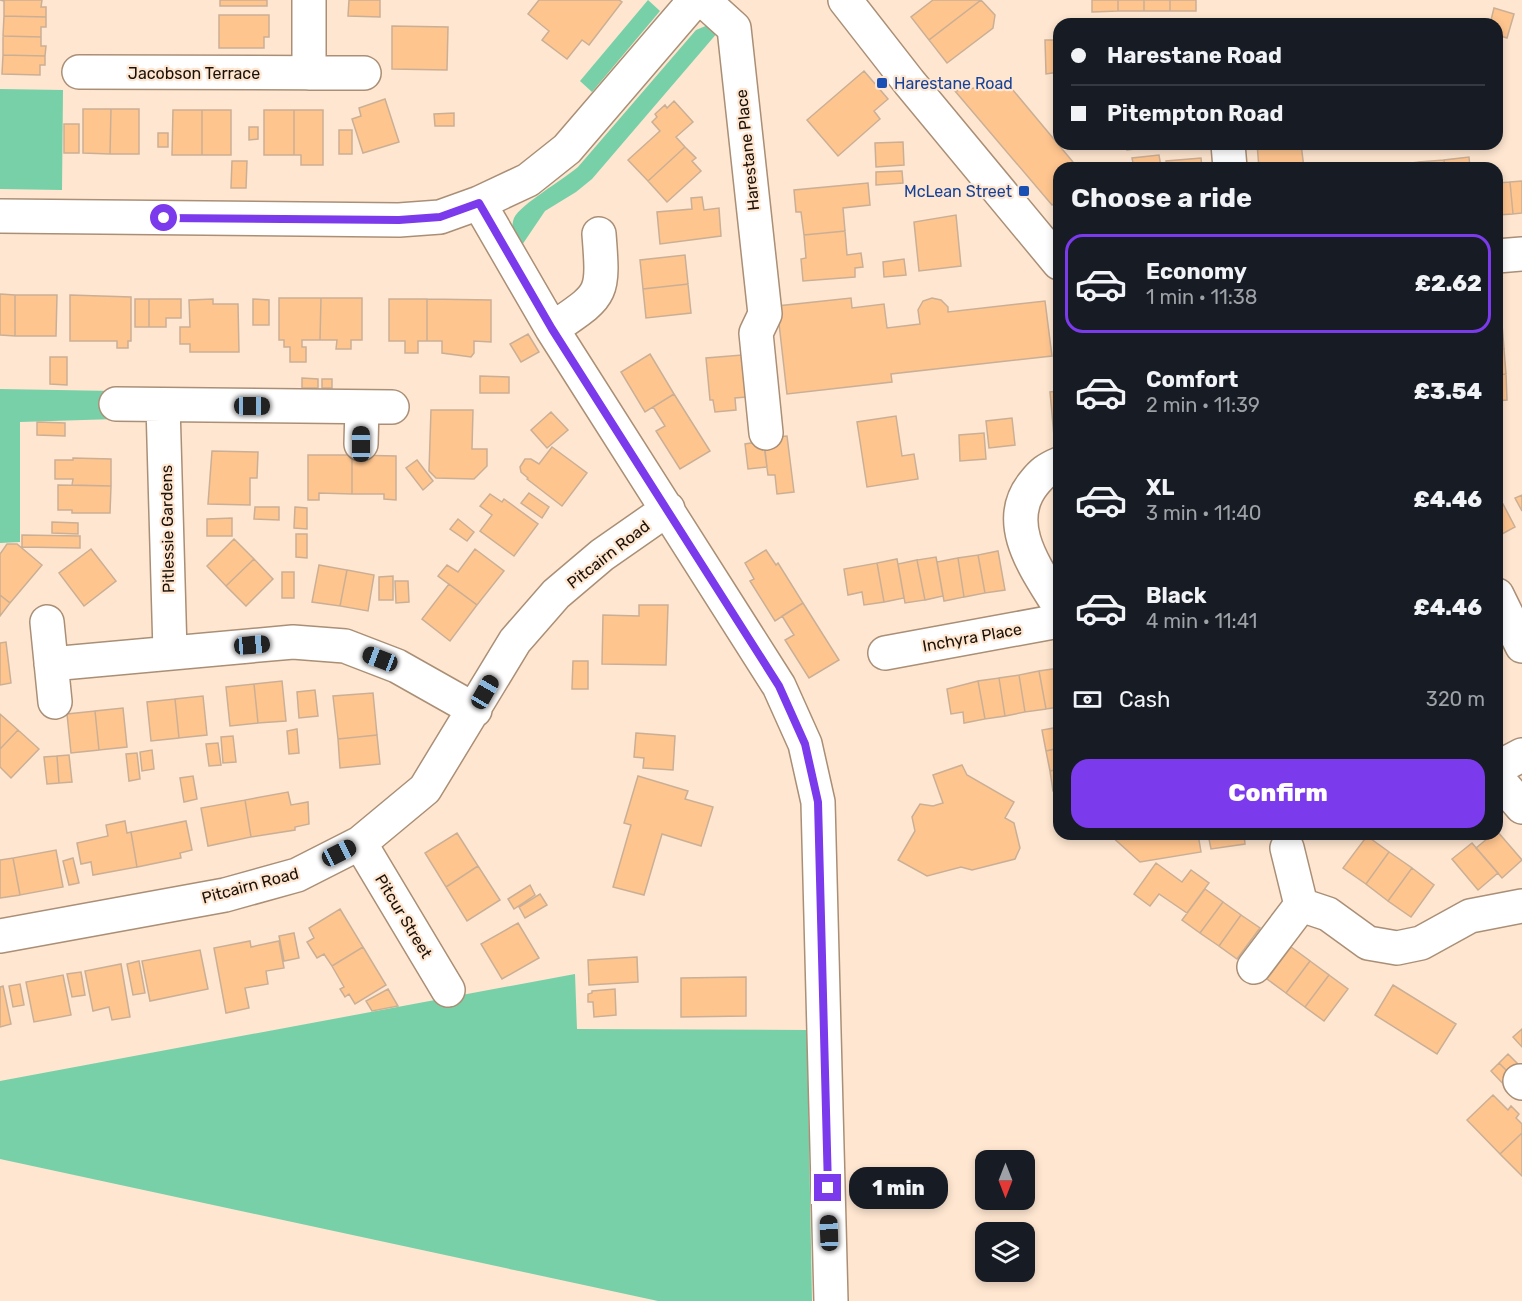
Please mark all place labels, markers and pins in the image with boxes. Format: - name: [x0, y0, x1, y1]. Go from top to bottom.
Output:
- place label: Harestane Road: [894, 74, 1013, 93]
- marker: Harestane Road: [875, 76, 889, 90]
- place label: McLean Street: [904, 182, 1012, 201]
- marker: McLean Street: [1017, 184, 1031, 198]

